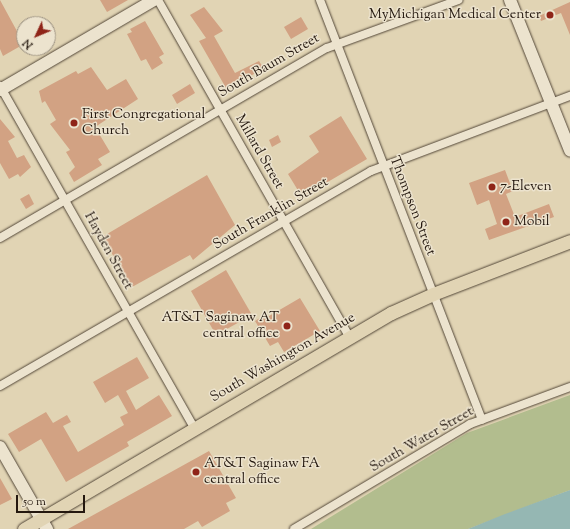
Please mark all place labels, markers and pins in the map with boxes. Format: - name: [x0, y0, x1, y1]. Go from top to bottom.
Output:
- place label: MyMichigan Medical Center: [369, 7, 541, 23]
- marker: MyMichigan Medical Center: [544, 9, 556, 21]
- place label: First Congregational Church: [82, 107, 205, 140]
- marker: First Congregational Church: [69, 118, 79, 128]
- place label: 7-Eleven: [500, 179, 552, 195]
- marker: 7-Eleven: [487, 182, 497, 192]
- place label: Mobil: [514, 214, 550, 230]
- marker: Mobil: [501, 217, 511, 227]
- place label: AT&T Saginaw AT central office: [161, 310, 279, 342]
- marker: AT&T Saginaw AT central office: [282, 321, 292, 331]
- place label: AT&T Saginaw FA central office: [204, 456, 320, 488]
- marker: AT&T Saginaw FA central office: [191, 467, 201, 477]

